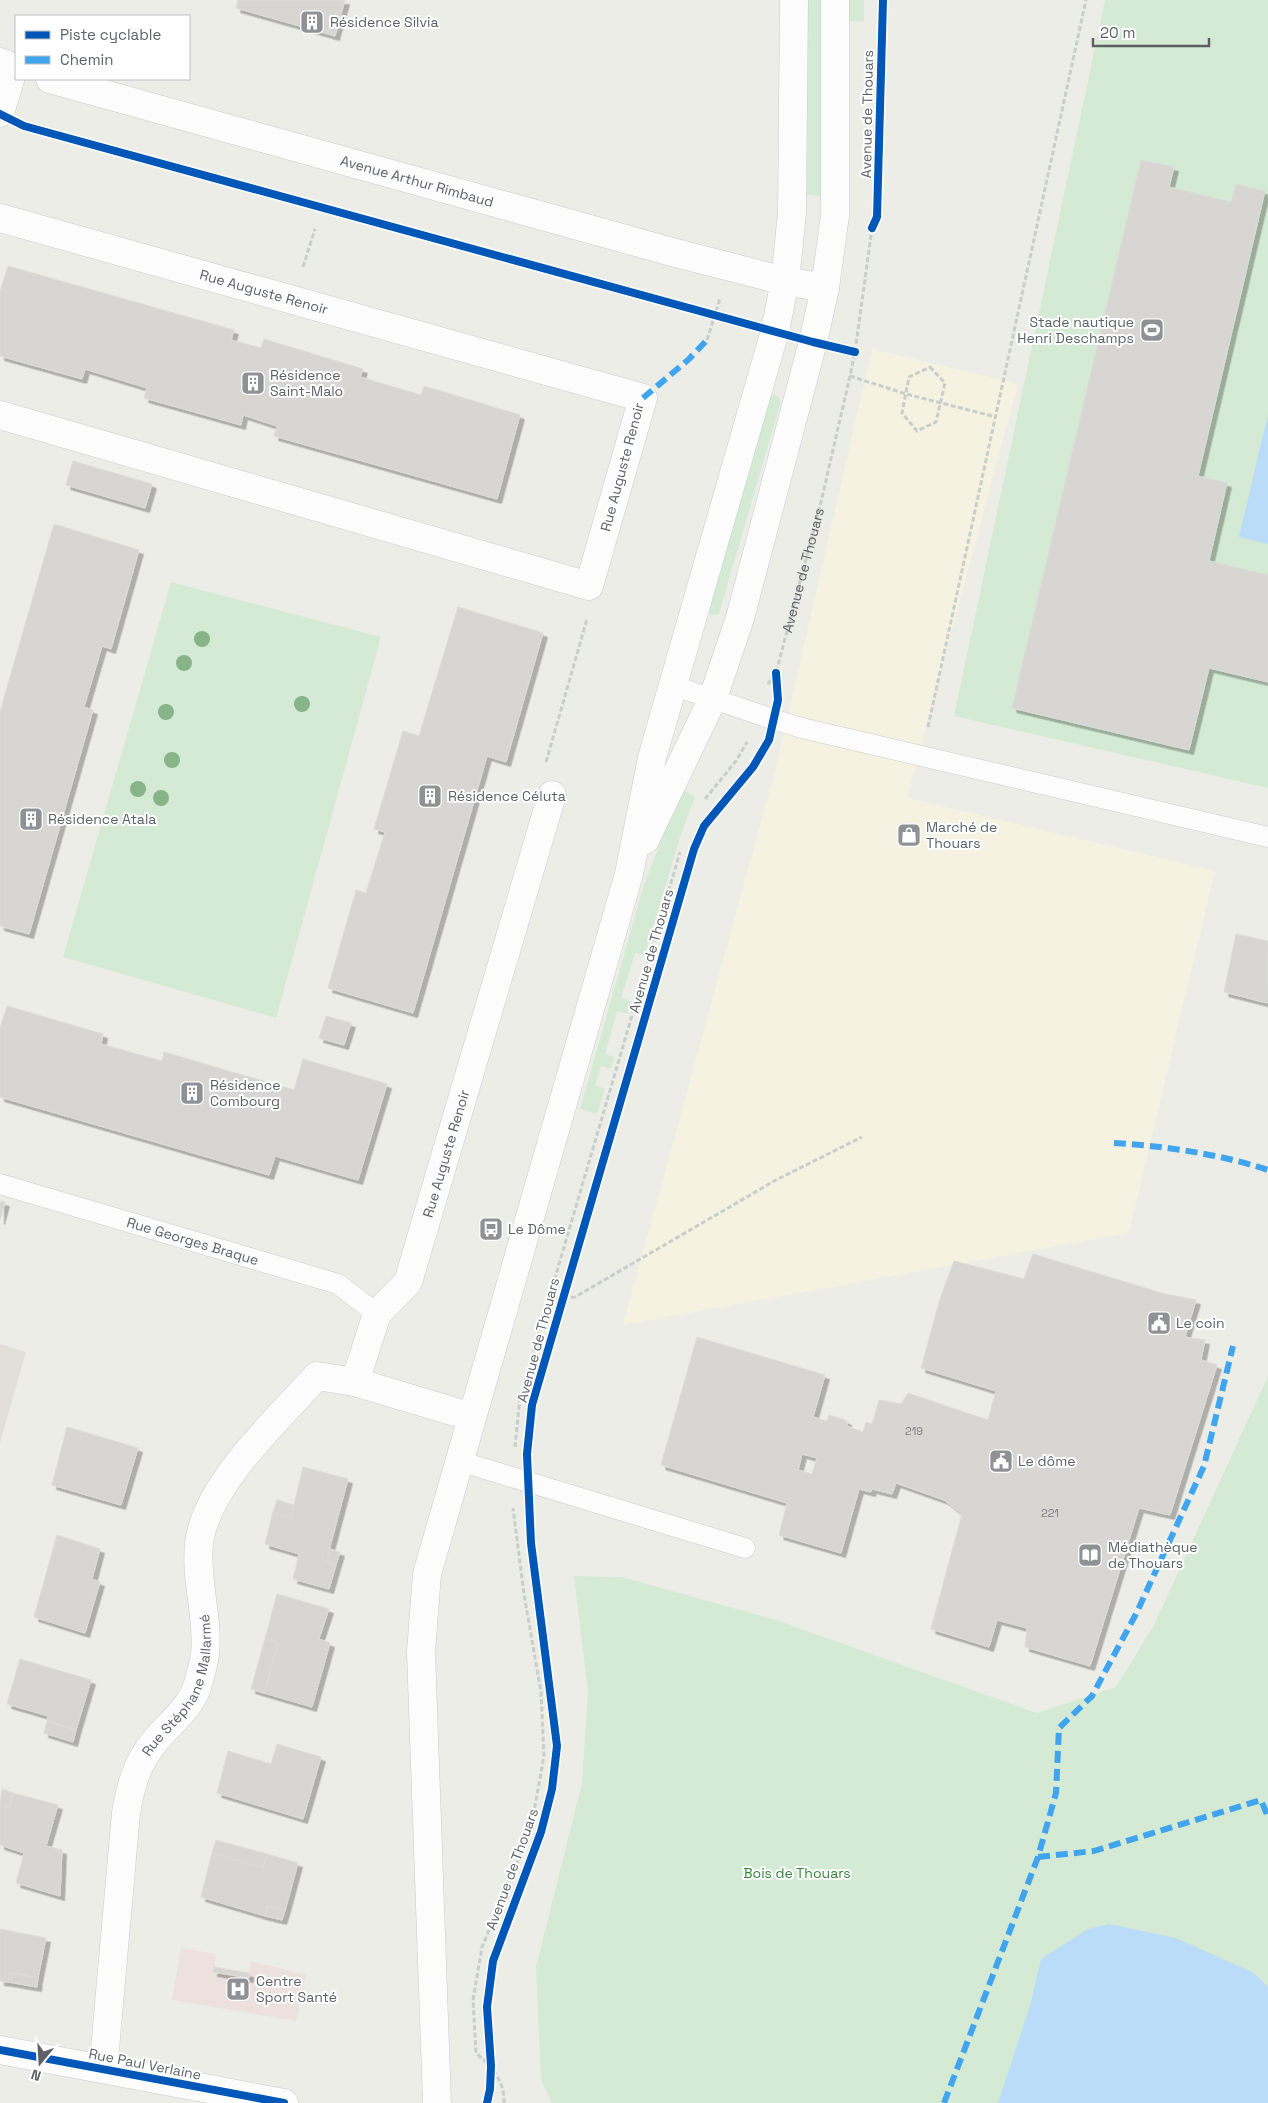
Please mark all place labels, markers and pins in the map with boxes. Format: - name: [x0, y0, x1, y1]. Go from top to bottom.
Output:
- building icon: Résidence Silvia: [299, 9, 325, 35]
- place label: Résidence Silvia: [330, 13, 439, 31]
- place label: Stade nautique Henri Deschamps: [1017, 313, 1134, 347]
- sports icon: Stade nautique Henri Deschamps: [1139, 317, 1165, 343]
- place label: Résidence Saint-Malo: [270, 366, 343, 400]
- building icon: Résidence Saint-Malo: [240, 370, 266, 396]
- building icon: Résidence Céluta: [417, 783, 443, 809]
- place label: Résidence Céluta: [448, 787, 566, 805]
- building icon: Résidence Atala: [18, 806, 44, 832]
- place label: Résidence Atala: [48, 810, 156, 828]
- place label: Marché de Thouars: [926, 818, 997, 852]
- shop icon: Marché de Thouars: [896, 822, 922, 848]
- place label: Résidence Combourg: [210, 1076, 280, 1110]
- building icon: Résidence Combourg: [179, 1080, 205, 1106]
- bus stop icon: Le Dôme: [478, 1216, 504, 1242]
- place label: Le Dôme: [508, 1220, 566, 1238]
- public building icon: Le coin: [1146, 1310, 1172, 1336]
- place label: Le coin: [1176, 1314, 1225, 1332]
- public building icon: Le dôme: [988, 1448, 1014, 1474]
- place label: Le dôme: [1018, 1452, 1075, 1470]
- place label: Médiathèque de Thouars: [1108, 1538, 1198, 1572]
- library icon: Médiathèque de Thouars: [1077, 1542, 1103, 1568]
- place label: Centre Sport Santé: [256, 1972, 337, 2006]
- hospital icon: Centre Sport Santé: [225, 1976, 251, 2002]

